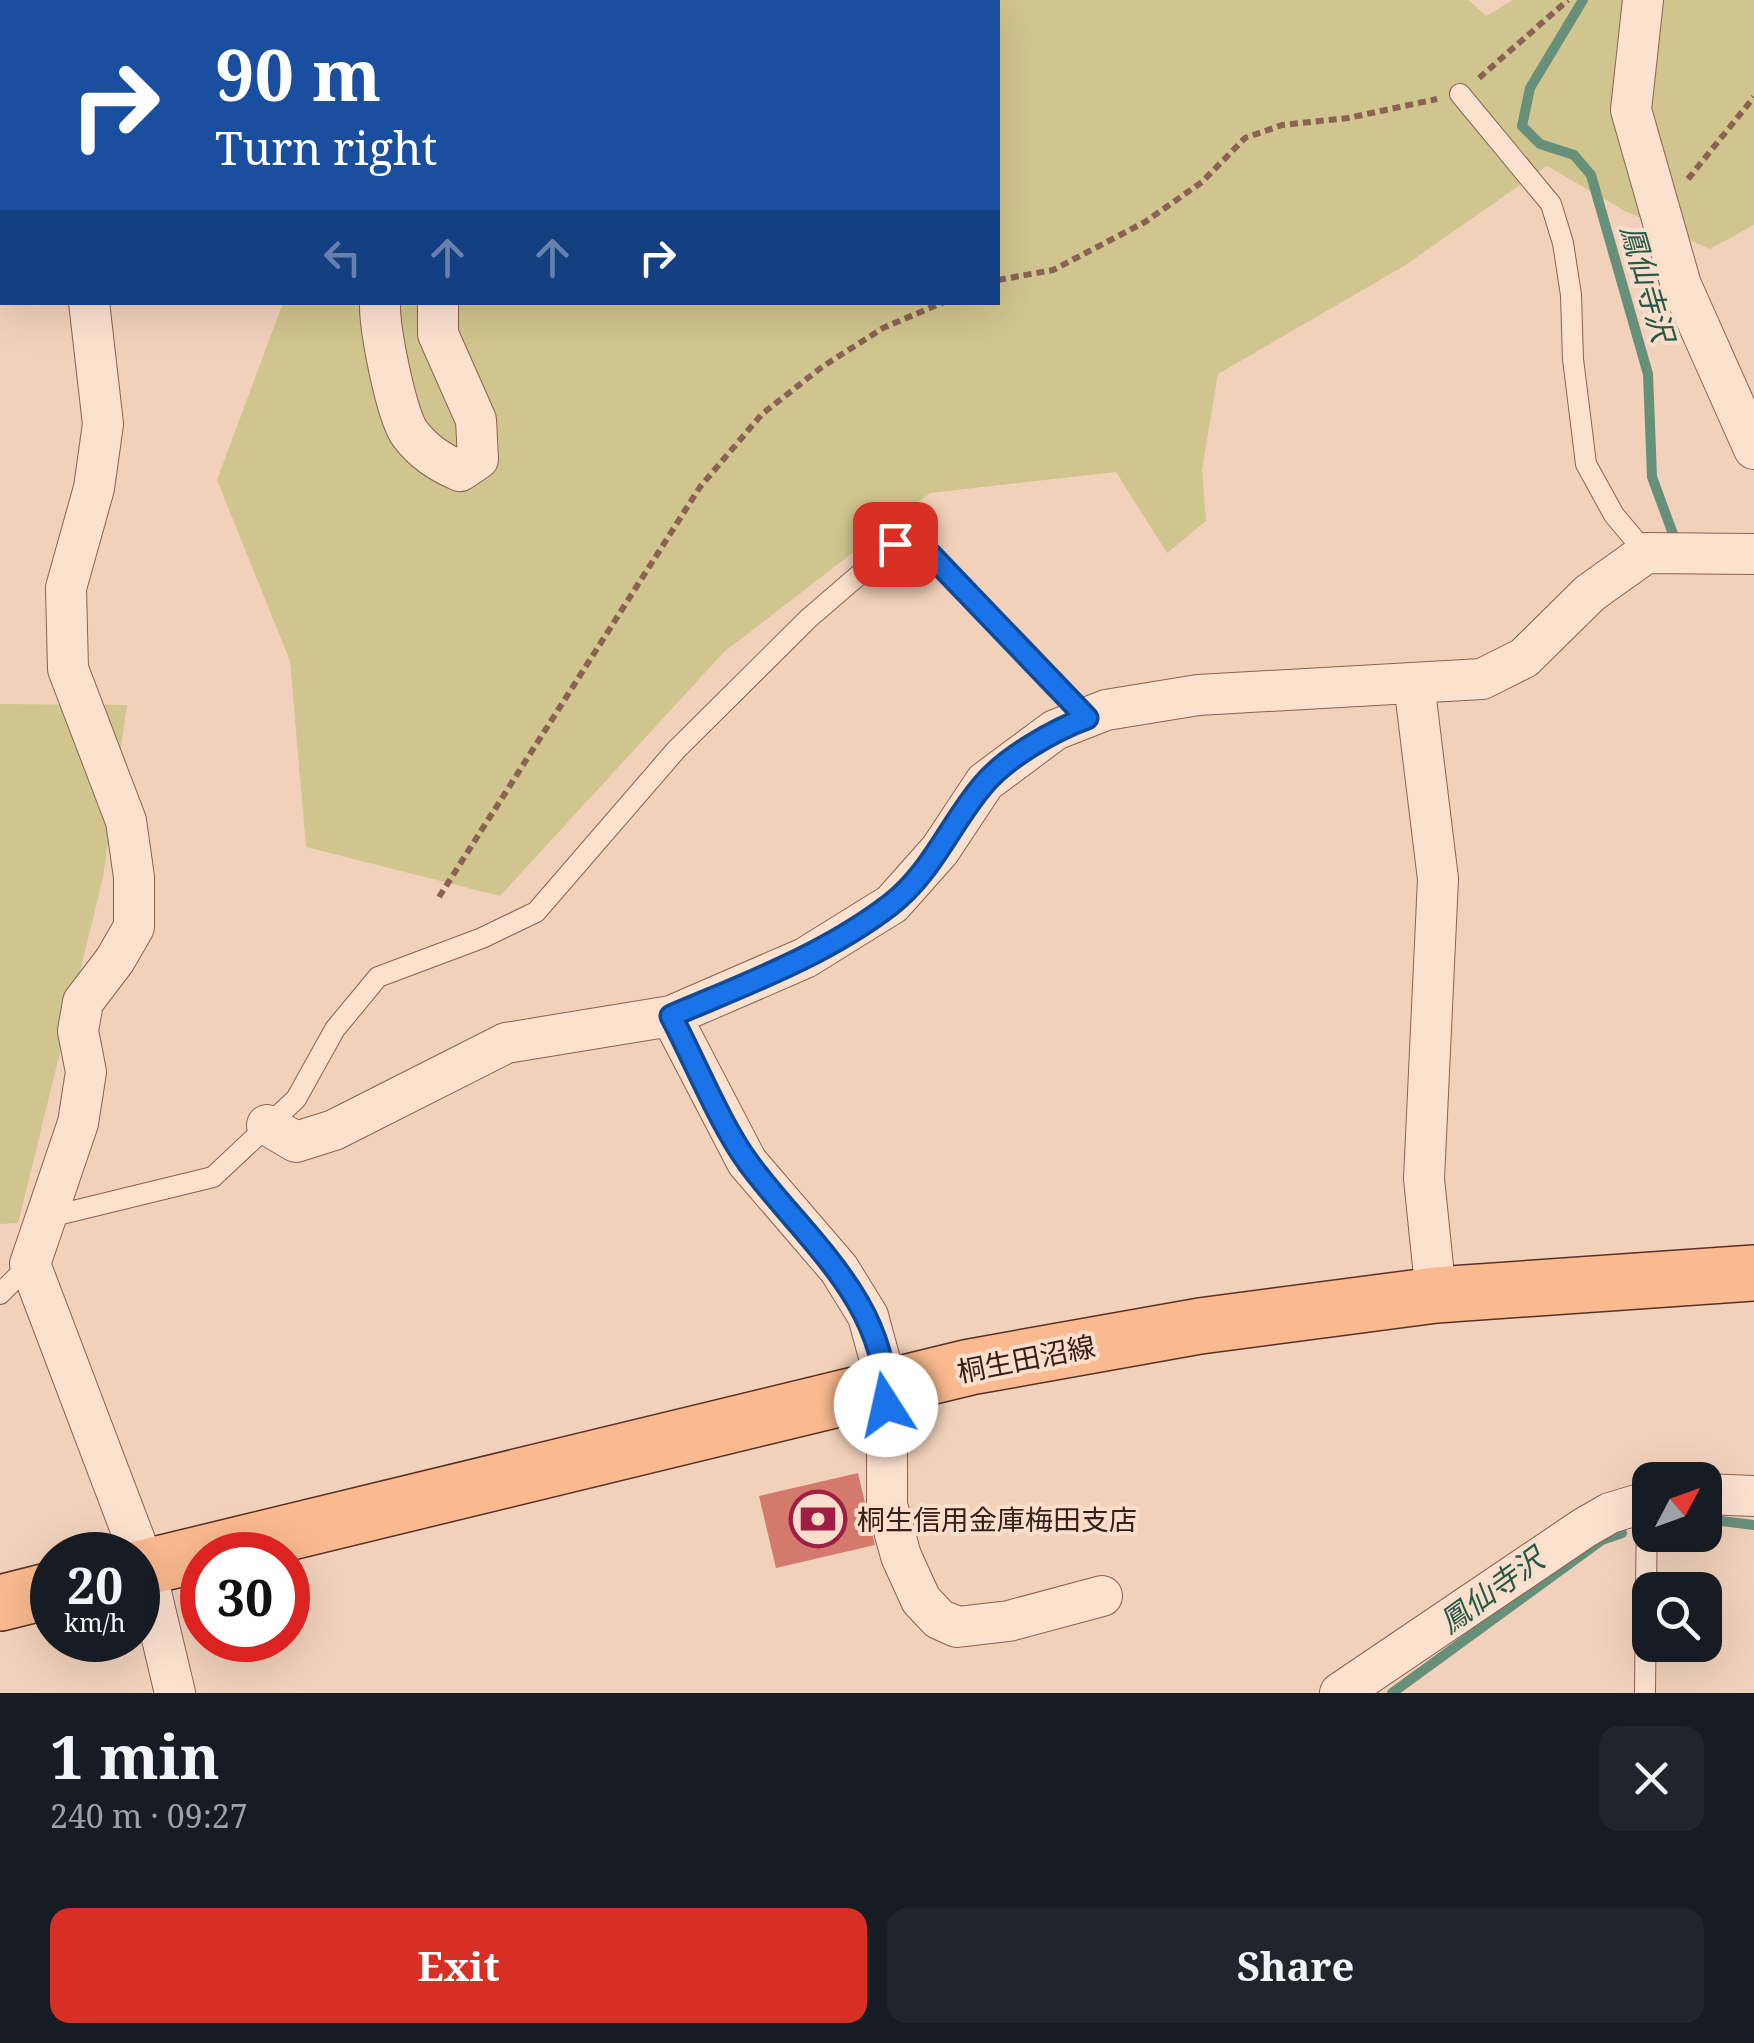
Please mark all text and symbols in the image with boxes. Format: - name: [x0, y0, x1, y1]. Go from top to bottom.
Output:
- text: 90 m: [215, 26, 381, 122]
- icon: right: [50, 40, 180, 170]
- text: Turn right: [215, 117, 437, 178]
- water label: 鳳仙寺沢: [1612, 220, 1685, 350]
- icon: left: [315, 230, 370, 285]
- icon: ahead: [420, 230, 475, 285]
- icon: ahead: [525, 230, 580, 285]
- icon: right: [630, 230, 685, 285]
- pin: [853, 502, 938, 587]
- icon: arrive: [868, 517, 923, 572]
- street label: 桐生田沼線: [954, 1326, 1098, 1390]
- position arrow: [834, 1353, 938, 1457]
- north arrow: [1632, 1462, 1722, 1552]
- map controls: [1632, 1462, 1722, 1662]
- bank icon: 桐生信用金庫梅田支店: [788, 1489, 848, 1549]
- place label: 桐生信用金庫梅田支店: [857, 1500, 1137, 1538]
- speed limit sign: 30: [180, 1532, 310, 1662]
- water label: 鳳仙寺沢: [1430, 1536, 1555, 1642]
- text: 20: [67, 1551, 123, 1619]
- button: search: [1632, 1572, 1722, 1662]
- text: km/h: [64, 1605, 126, 1639]
- text: 1 min: [50, 1715, 220, 1797]
- button: close: [1599, 1726, 1704, 1831]
- text: 240 m · 09:27: [50, 1794, 248, 1837]
- button: Exit: [50, 1908, 867, 2023]
- button: Share: [887, 1908, 1704, 2023]

